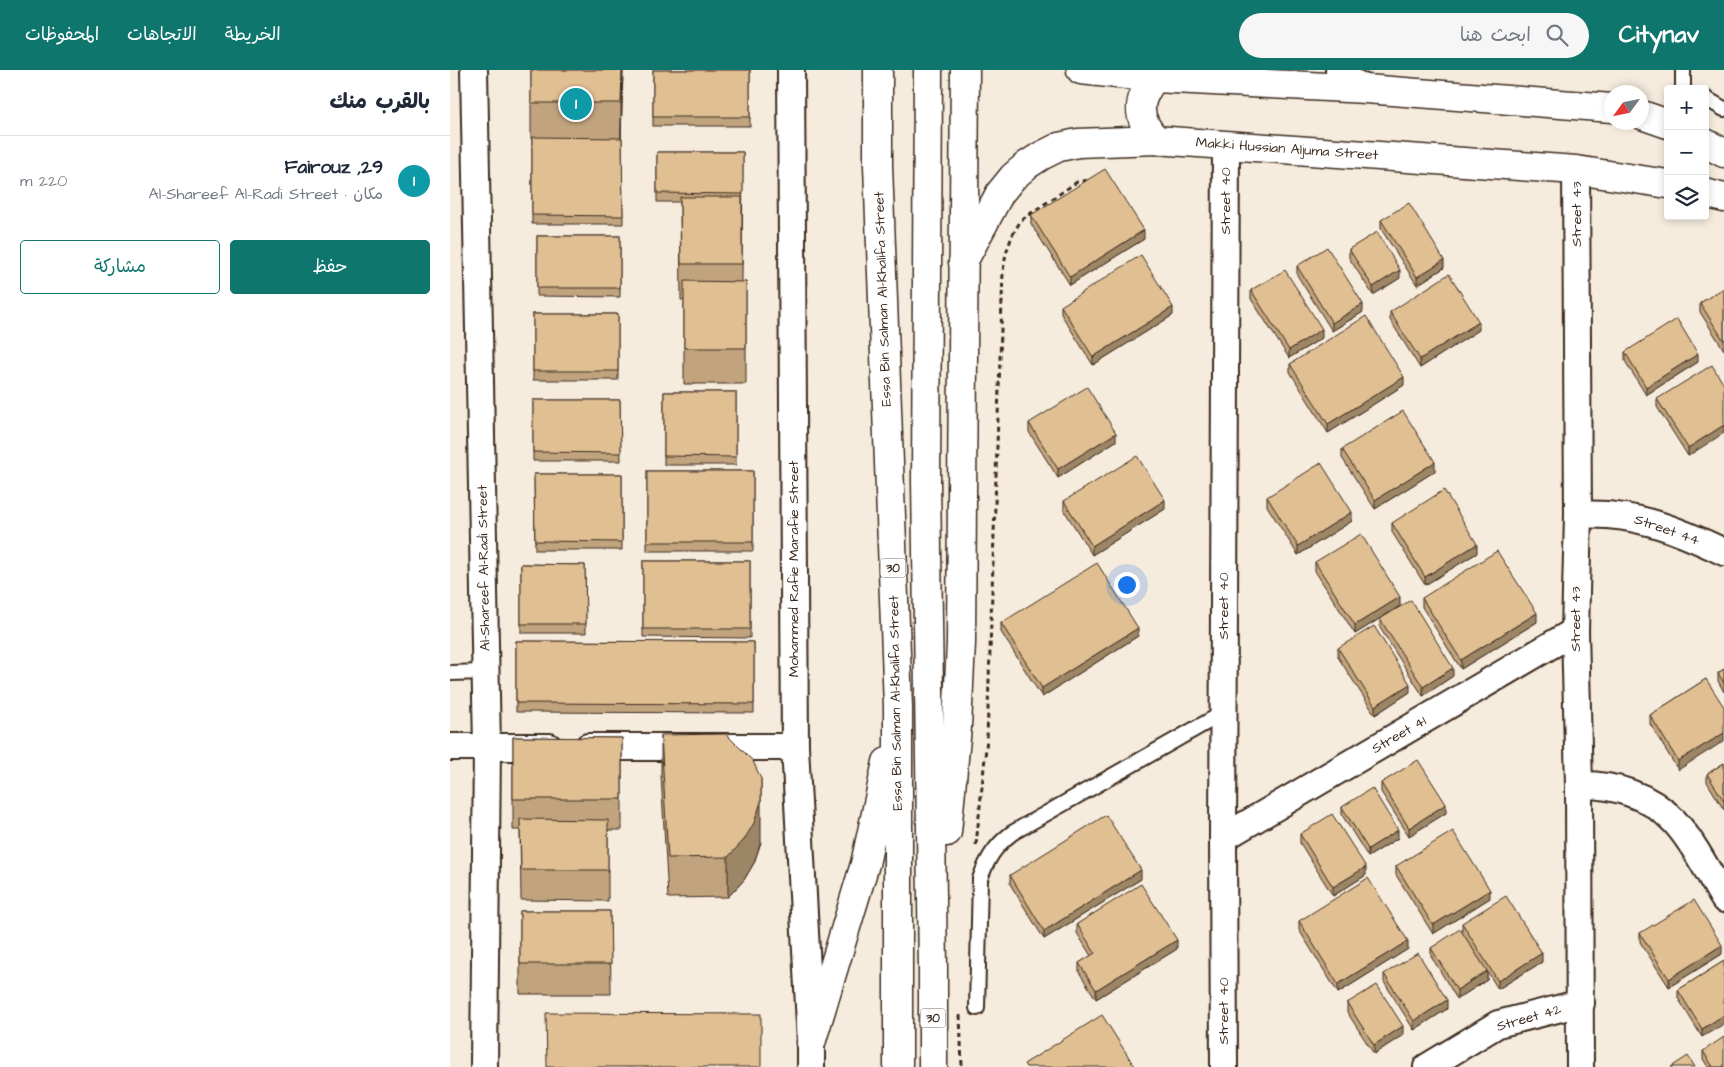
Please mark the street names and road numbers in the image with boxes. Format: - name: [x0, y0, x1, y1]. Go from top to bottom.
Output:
- street label: Makki Hussian Aljuma Street: [1195, 133, 1379, 165]
- street label: Street 40: [1216, 167, 1236, 235]
- street label: Street 43: [1567, 181, 1587, 247]
- street label: Essa Bin Salman Al-Khalifa Street: [869, 191, 897, 407]
- street label: Mohammed Rafie Marafie Street: [784, 460, 804, 677]
- street label: Al-Shareef Al-Radi Street: [473, 484, 495, 651]
- street label: Street 44: [1632, 509, 1703, 551]
- road number: 30: [880, 558, 906, 578]
- street label: Street 40: [1214, 572, 1234, 640]
- street label: Street 43: [1566, 586, 1586, 652]
- street label: Essa Bin Salman Al-Khalifa Street: [884, 595, 908, 811]
- street label: Street 41: [1368, 711, 1430, 759]
- street label: Street 40: [1214, 977, 1234, 1045]
- street label: Street 42: [1494, 999, 1564, 1037]
- road number: 30: [920, 1008, 946, 1028]

